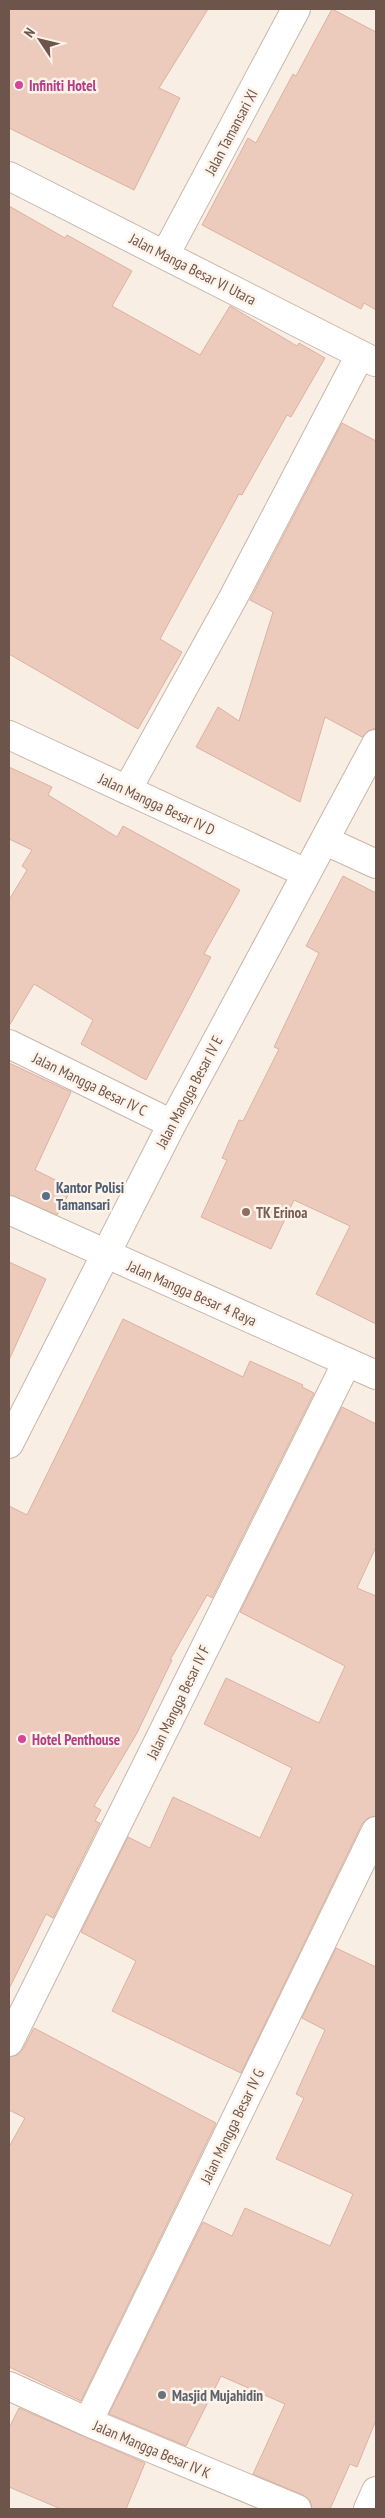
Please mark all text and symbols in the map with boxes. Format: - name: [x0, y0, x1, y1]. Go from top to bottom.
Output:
- north arrow: [15, 15, 65, 65]
- text: N: [20, 24, 39, 41]
- place label: Infiniti Hotel: [29, 76, 97, 95]
- marker: Infiniti Hotel: [13, 79, 25, 91]
- street label: Jalan Tamansari XI: [200, 86, 262, 179]
- street label: Jalan Manga Besar VI Utara: [126, 228, 260, 309]
- street label: Jalan Mangga Besar IV D: [95, 768, 218, 839]
- street label: Jalan Mangga Besar IV E: [151, 1033, 227, 1152]
- street label: Jalan Mangga Besar IV C: [29, 1048, 150, 1120]
- place label: Kantor Polisi Tamansari: [56, 1178, 124, 1214]
- marker: Kantor Polisi Tamansari: [40, 1190, 52, 1202]
- place label: TK Erinoa: [256, 1203, 307, 1222]
- marker: TK Erinoa: [240, 1206, 252, 1218]
- street label: Jalan Mangga Besar 4 Raya: [123, 1256, 260, 1330]
- street label: Jalan Mangga Besar IV F: [142, 1642, 214, 1763]
- place label: Hotel Penthouse: [32, 1730, 120, 1749]
- marker: Hotel Penthouse: [16, 1733, 28, 1745]
- street label: Jalan Mangga Besar IV G: [196, 2065, 268, 2187]
- place label: Masjid Mujahidin: [172, 2386, 263, 2405]
- marker: Masjid Mujahidin: [156, 2389, 168, 2401]
- street label: Jalan Mangga Besar IV K: [90, 2415, 214, 2482]

